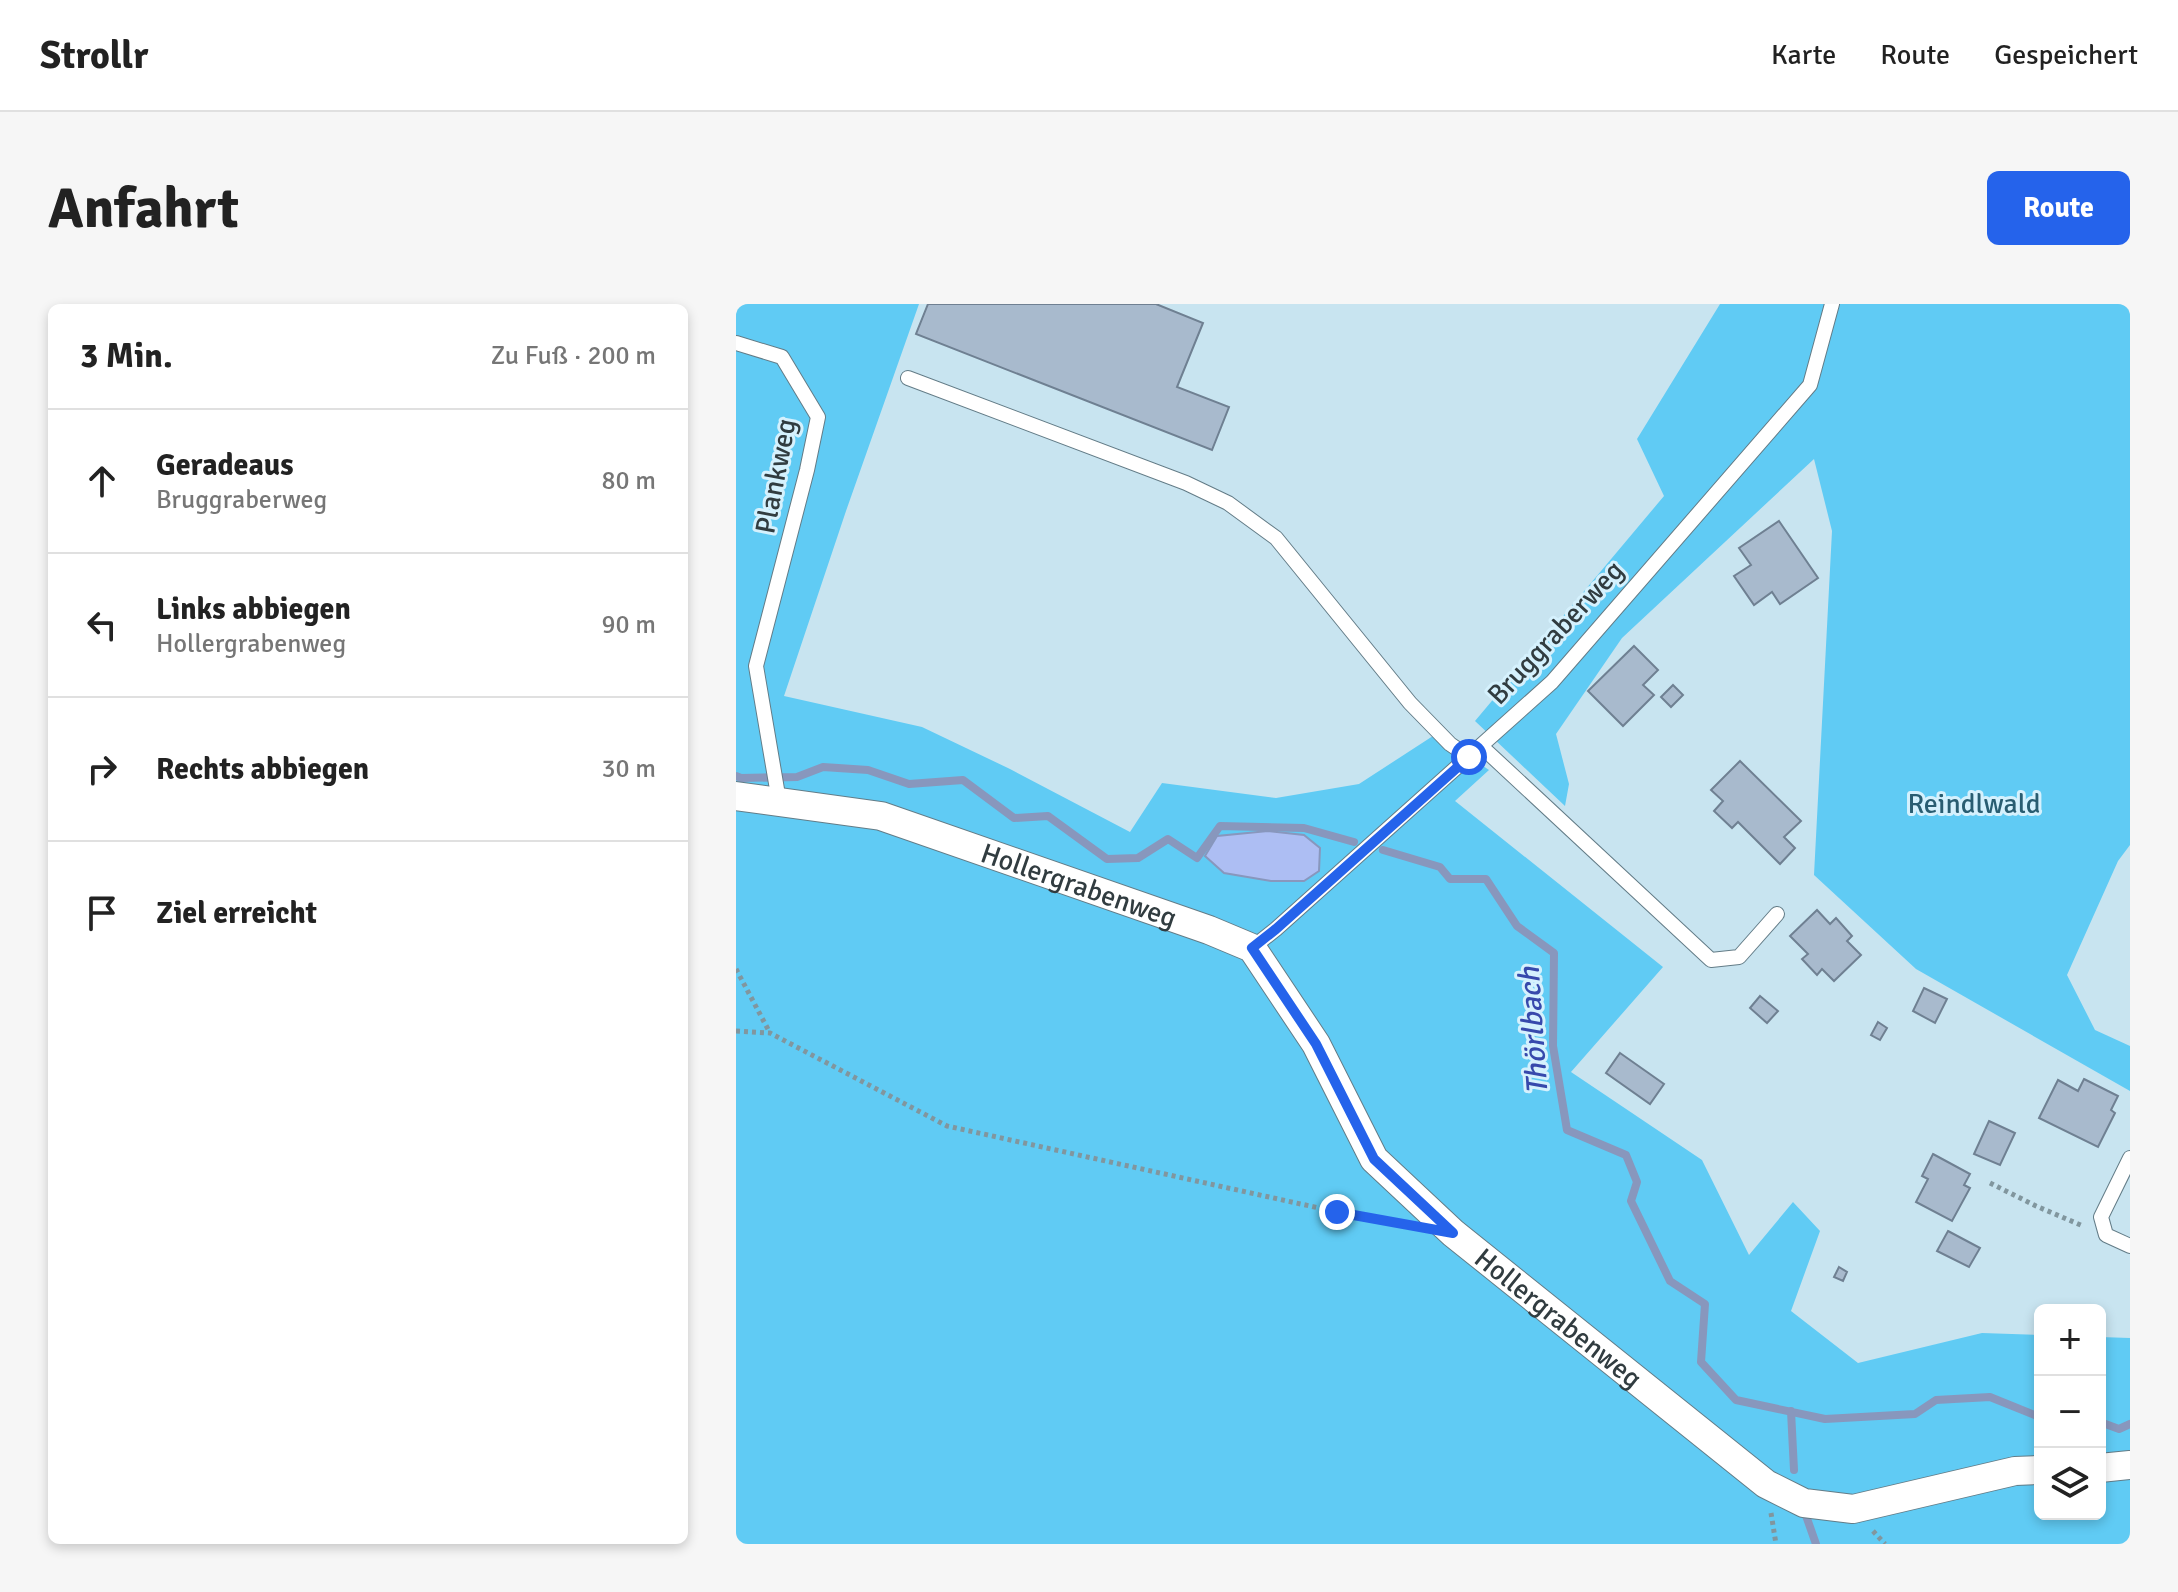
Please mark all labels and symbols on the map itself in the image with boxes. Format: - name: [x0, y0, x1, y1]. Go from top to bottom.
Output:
- street label: Plankweg: [748, 416, 804, 537]
- street label: Bruggraberweg: [1480, 554, 1631, 712]
- route start: [1451, 739, 1487, 775]
- park label: Reindlwald: [1907, 787, 2041, 821]
- street label: Hollergrabenweg: [976, 836, 1181, 935]
- water label: Thörlbach: [1511, 965, 1556, 1096]
- route end: [1319, 1194, 1355, 1230]
- street label: Hollergrabenweg: [1467, 1241, 1648, 1396]

